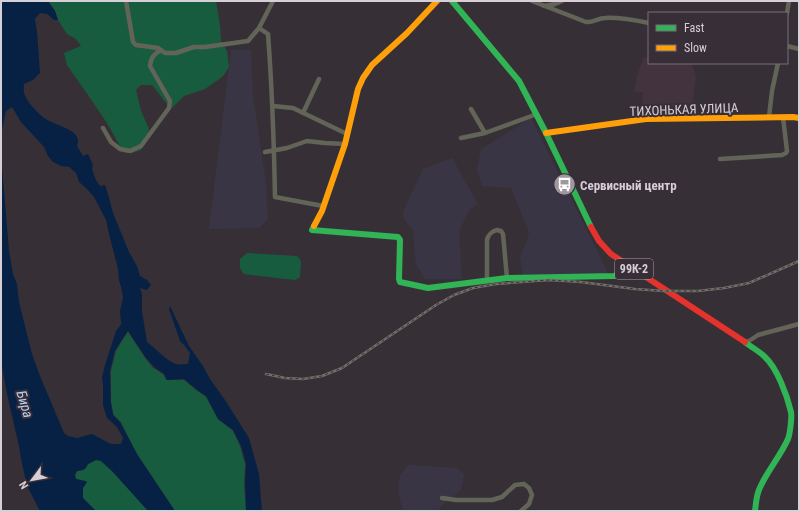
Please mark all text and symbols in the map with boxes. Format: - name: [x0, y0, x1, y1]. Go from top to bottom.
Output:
- legend: [648, 12, 788, 64]
- text: Fast: [684, 21, 705, 35]
- text: Slow: [684, 41, 707, 55]
- street label: ТИХОНЬКАЯ УЛИЦА: [629, 100, 739, 119]
- bus stop icon: Сервисный центр: [552, 172, 578, 198]
- place label: Сервисный центр: [580, 178, 677, 193]
- road number: 99К-2: [615, 259, 653, 279]
- water label: Бира: [13, 388, 37, 420]
- north arrow: [12, 460, 52, 500]
- text: N: [17, 479, 31, 491]

